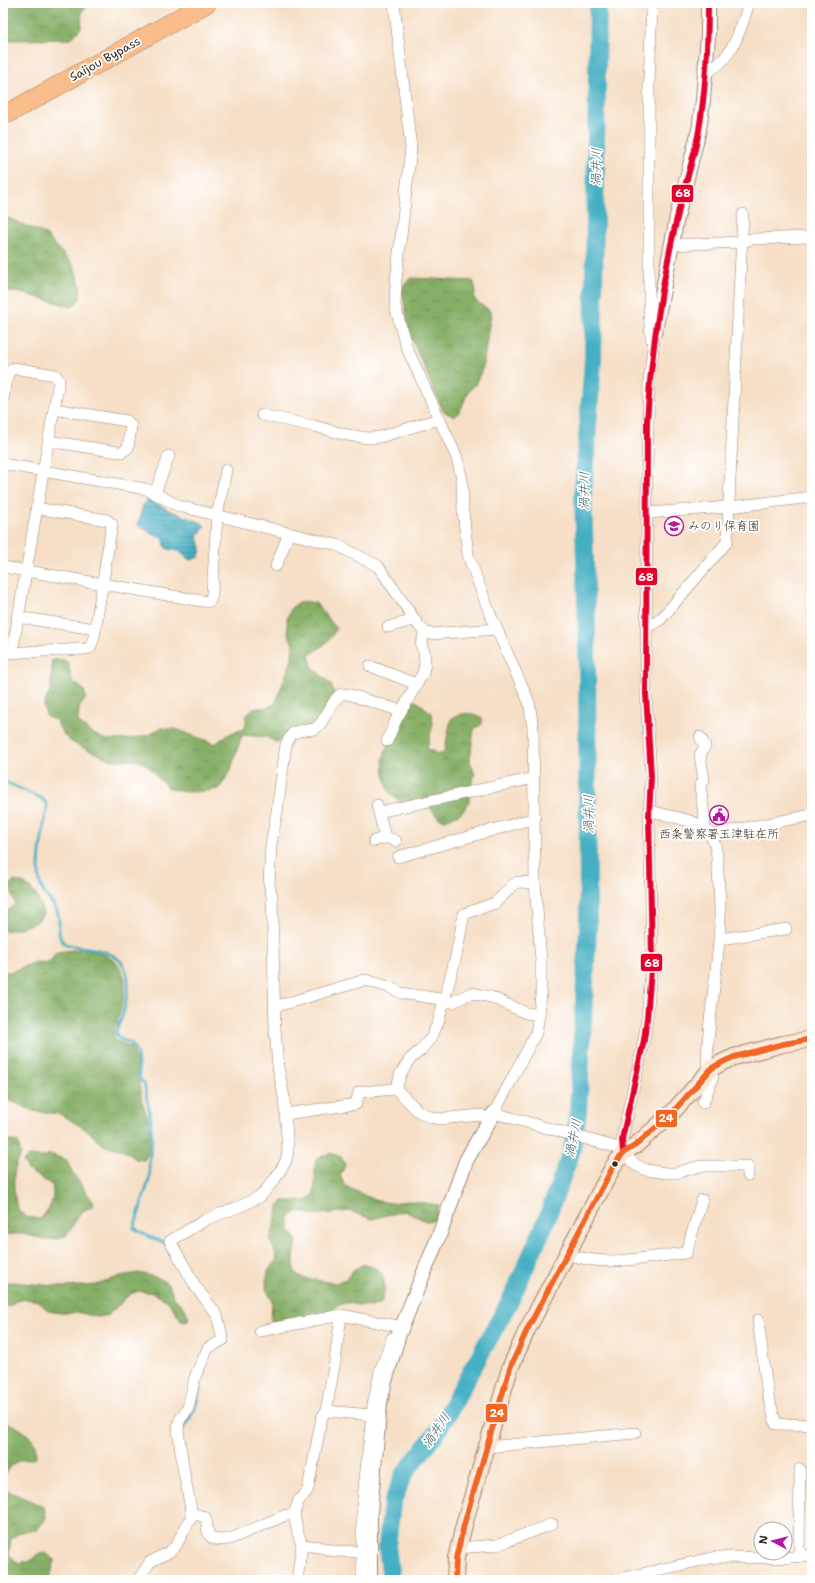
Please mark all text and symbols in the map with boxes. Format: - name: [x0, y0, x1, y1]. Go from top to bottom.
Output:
- street label: Saijou Bypass: [67, 33, 143, 85]
- water label: 渦井川: [587, 147, 605, 187]
- line badge: 68: [671, 184, 694, 203]
- text: 68: [675, 186, 691, 201]
- water label: 渦井川: [575, 471, 593, 511]
- school or university icon: みのり保育園: [663, 515, 685, 537]
- place label: みのり保育園: [688, 518, 760, 534]
- line badge: 68: [635, 567, 658, 586]
- text: 68: [638, 570, 654, 585]
- water label: 渦井川: [580, 794, 597, 834]
- public building icon: 西条警察署玉津駐在所: [708, 804, 730, 826]
- place label: 西条警察署玉津駐在所: [659, 826, 779, 842]
- line badge: 68: [640, 953, 663, 972]
- text: 68: [644, 956, 660, 971]
- line badge: 24: [655, 1109, 678, 1128]
- text: 24: [659, 1111, 674, 1126]
- water label: 渦井川: [561, 1117, 585, 1159]
- unlabelled marker: [610, 1159, 620, 1169]
- line badge: 24: [485, 1403, 508, 1423]
- text: 24: [490, 1406, 505, 1421]
- water label: 渦井川: [418, 1409, 454, 1451]
- north arrow: [753, 1521, 793, 1561]
- text: N: [756, 1534, 772, 1545]

